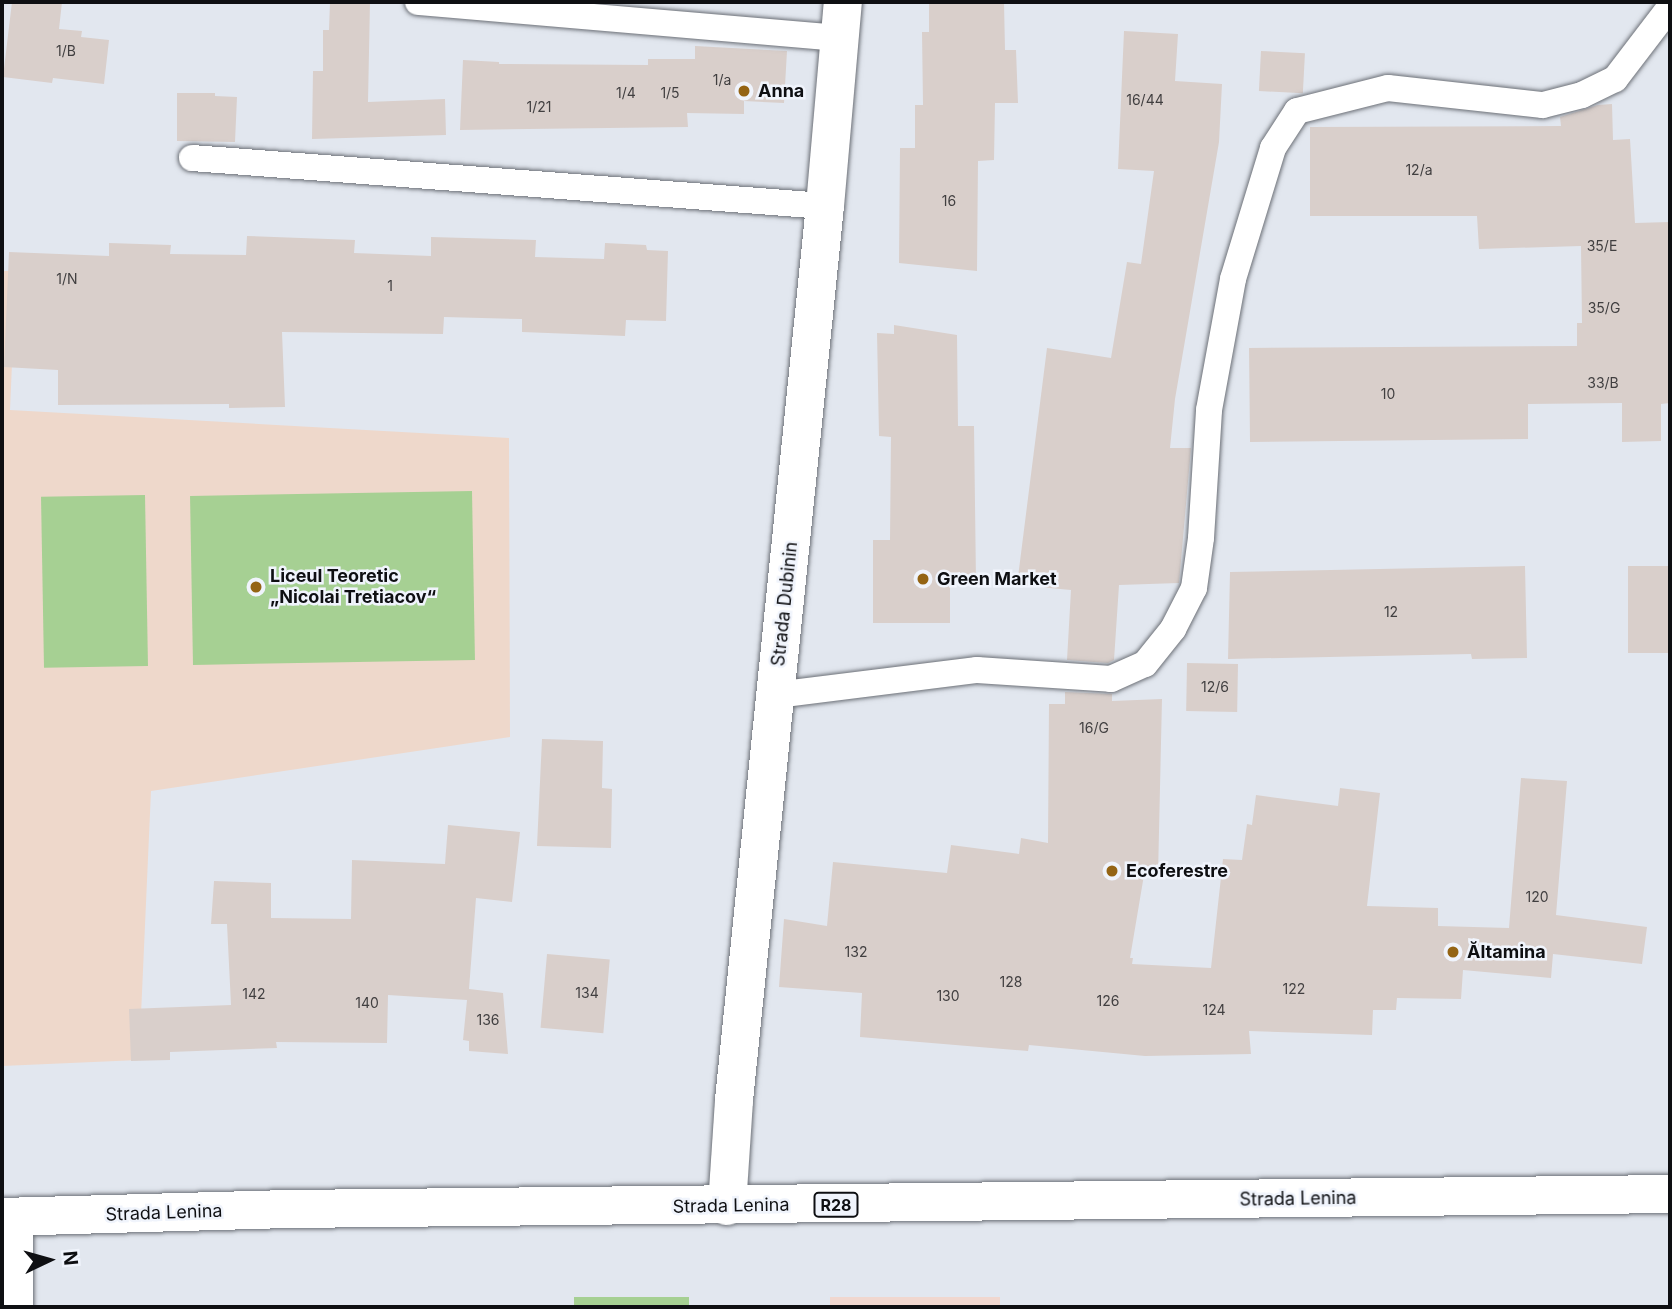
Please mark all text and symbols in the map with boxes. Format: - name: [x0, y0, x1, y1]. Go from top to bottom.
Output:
- house number: 1/B: [56, 43, 76, 59]
- house number: 1/a: [713, 72, 731, 88]
- place label: Anna: [758, 80, 804, 102]
- marker: Anna: [736, 83, 752, 99]
- house number: 1/4: [616, 85, 636, 101]
- house number: 1/5: [660, 85, 680, 101]
- house number: 16/44: [1126, 92, 1164, 108]
- house number: 1/21: [527, 99, 551, 115]
- house number: 12/a: [1405, 162, 1433, 178]
- house number: 16: [942, 193, 956, 209]
- house number: 35/E: [1587, 238, 1617, 254]
- house number: 1/N: [56, 271, 78, 287]
- house number: 1: [387, 278, 393, 294]
- house number: 35/G: [1588, 300, 1620, 316]
- house number: 33/B: [1587, 375, 1619, 391]
- house number: 10: [1381, 386, 1395, 402]
- street label: Strada Dubinin: [768, 541, 802, 667]
- place label: Liceul Teoretic „Nicolai Tretiacov“: [270, 566, 436, 608]
- place label: Green Market: [937, 568, 1056, 590]
- marker: Green Market: [915, 571, 931, 587]
- marker: Liceul Teoretic „Nicolai Tretiacov“: [248, 579, 264, 595]
- house number: 12: [1384, 604, 1398, 620]
- house number: 12/6: [1201, 679, 1229, 695]
- house number: 16/G: [1079, 720, 1109, 736]
- place label: Ecoferestre: [1126, 860, 1228, 882]
- marker: Ecoferestre: [1104, 863, 1120, 879]
- house number: 120: [1525, 889, 1549, 905]
- place label: Ăltamina: [1467, 941, 1546, 963]
- house number: 132: [845, 944, 867, 960]
- marker: Ăltamina: [1445, 944, 1461, 960]
- house number: 128: [1000, 974, 1022, 990]
- house number: 122: [1283, 981, 1305, 997]
- house number: 134: [575, 985, 599, 1001]
- house number: 142: [242, 986, 266, 1002]
- house number: 130: [936, 988, 960, 1004]
- house number: 126: [1097, 993, 1119, 1009]
- house number: 140: [355, 995, 379, 1011]
- house number: 124: [1202, 1002, 1226, 1018]
- house number: 136: [476, 1012, 500, 1028]
- street label: Strada Lenina: [1239, 1187, 1357, 1211]
- road number: R28: [813, 1192, 859, 1218]
- street label: Strada Lenina: [672, 1194, 790, 1218]
- street label: Strada Lenina: [105, 1200, 223, 1226]
- north arrow: [14, 1225, 84, 1295]
- text: N: [58, 1250, 83, 1266]

